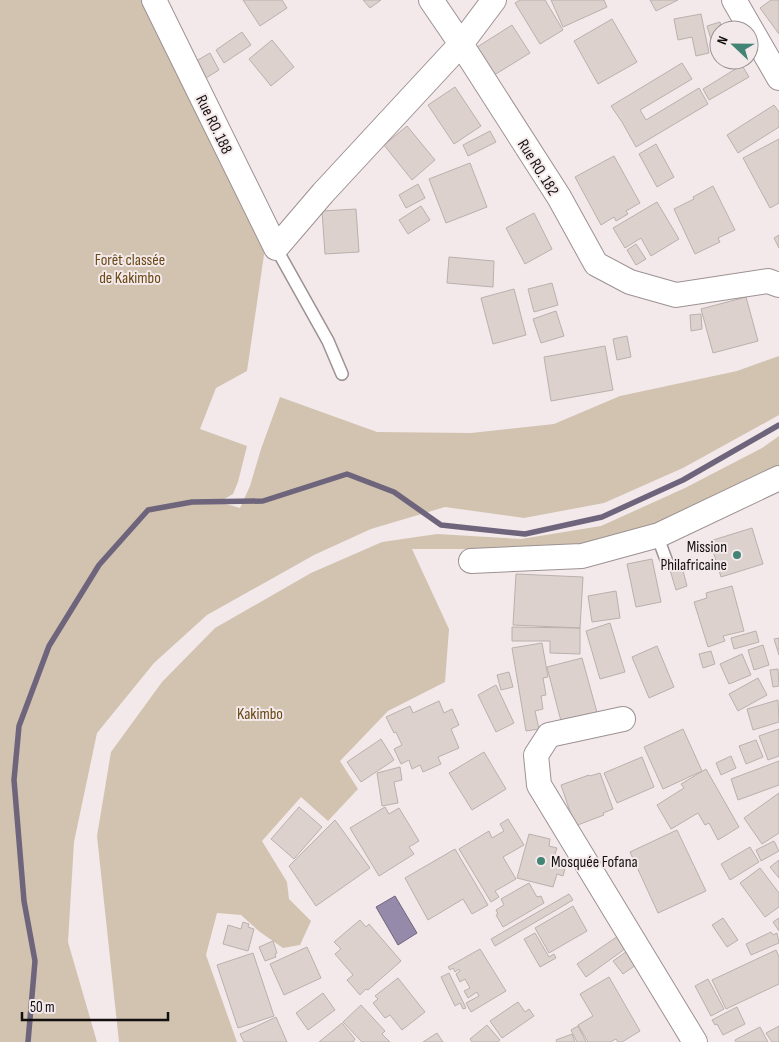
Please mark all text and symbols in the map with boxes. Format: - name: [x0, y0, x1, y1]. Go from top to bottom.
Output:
- north arrow: [709, 20, 759, 70]
- text: N: [713, 34, 732, 47]
- street label: Rue RO. 188: [191, 92, 236, 157]
- street label: Rue RO. 182: [513, 136, 562, 199]
- park label: Forêt classée de Kakimbo: [95, 251, 165, 288]
- place label: Mission Philafricaine: [660, 538, 727, 575]
- marker: Mission Philafricaine: [731, 549, 743, 561]
- park label: Kakimbo: [237, 705, 283, 724]
- place label: Mosquée Fofana: [551, 853, 638, 872]
- marker: Mosquée Fofana: [535, 855, 547, 867]
- scale bar: [22, 990, 169, 1022]
- text: 50 m: [30, 998, 55, 1017]

